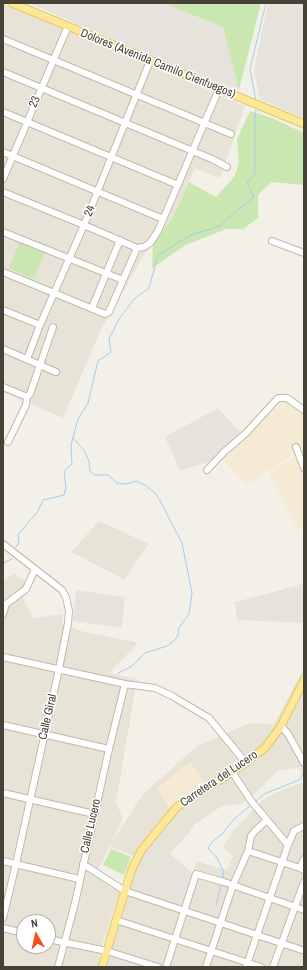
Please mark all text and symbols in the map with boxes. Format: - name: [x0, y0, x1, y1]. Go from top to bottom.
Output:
- street label: Dolores (Avenida Camilo Cienfuegos): [78, 26, 238, 102]
- street label: 23: [26, 94, 44, 110]
- street label: 24: [81, 203, 99, 219]
- street label: Calle Giral: [36, 693, 60, 741]
- street label: Carretera del Lucero: [178, 748, 260, 810]
- street label: Calle Lucero: [78, 797, 104, 855]
- north arrow: [16, 914, 56, 954]
- text: N: [30, 916, 39, 931]

